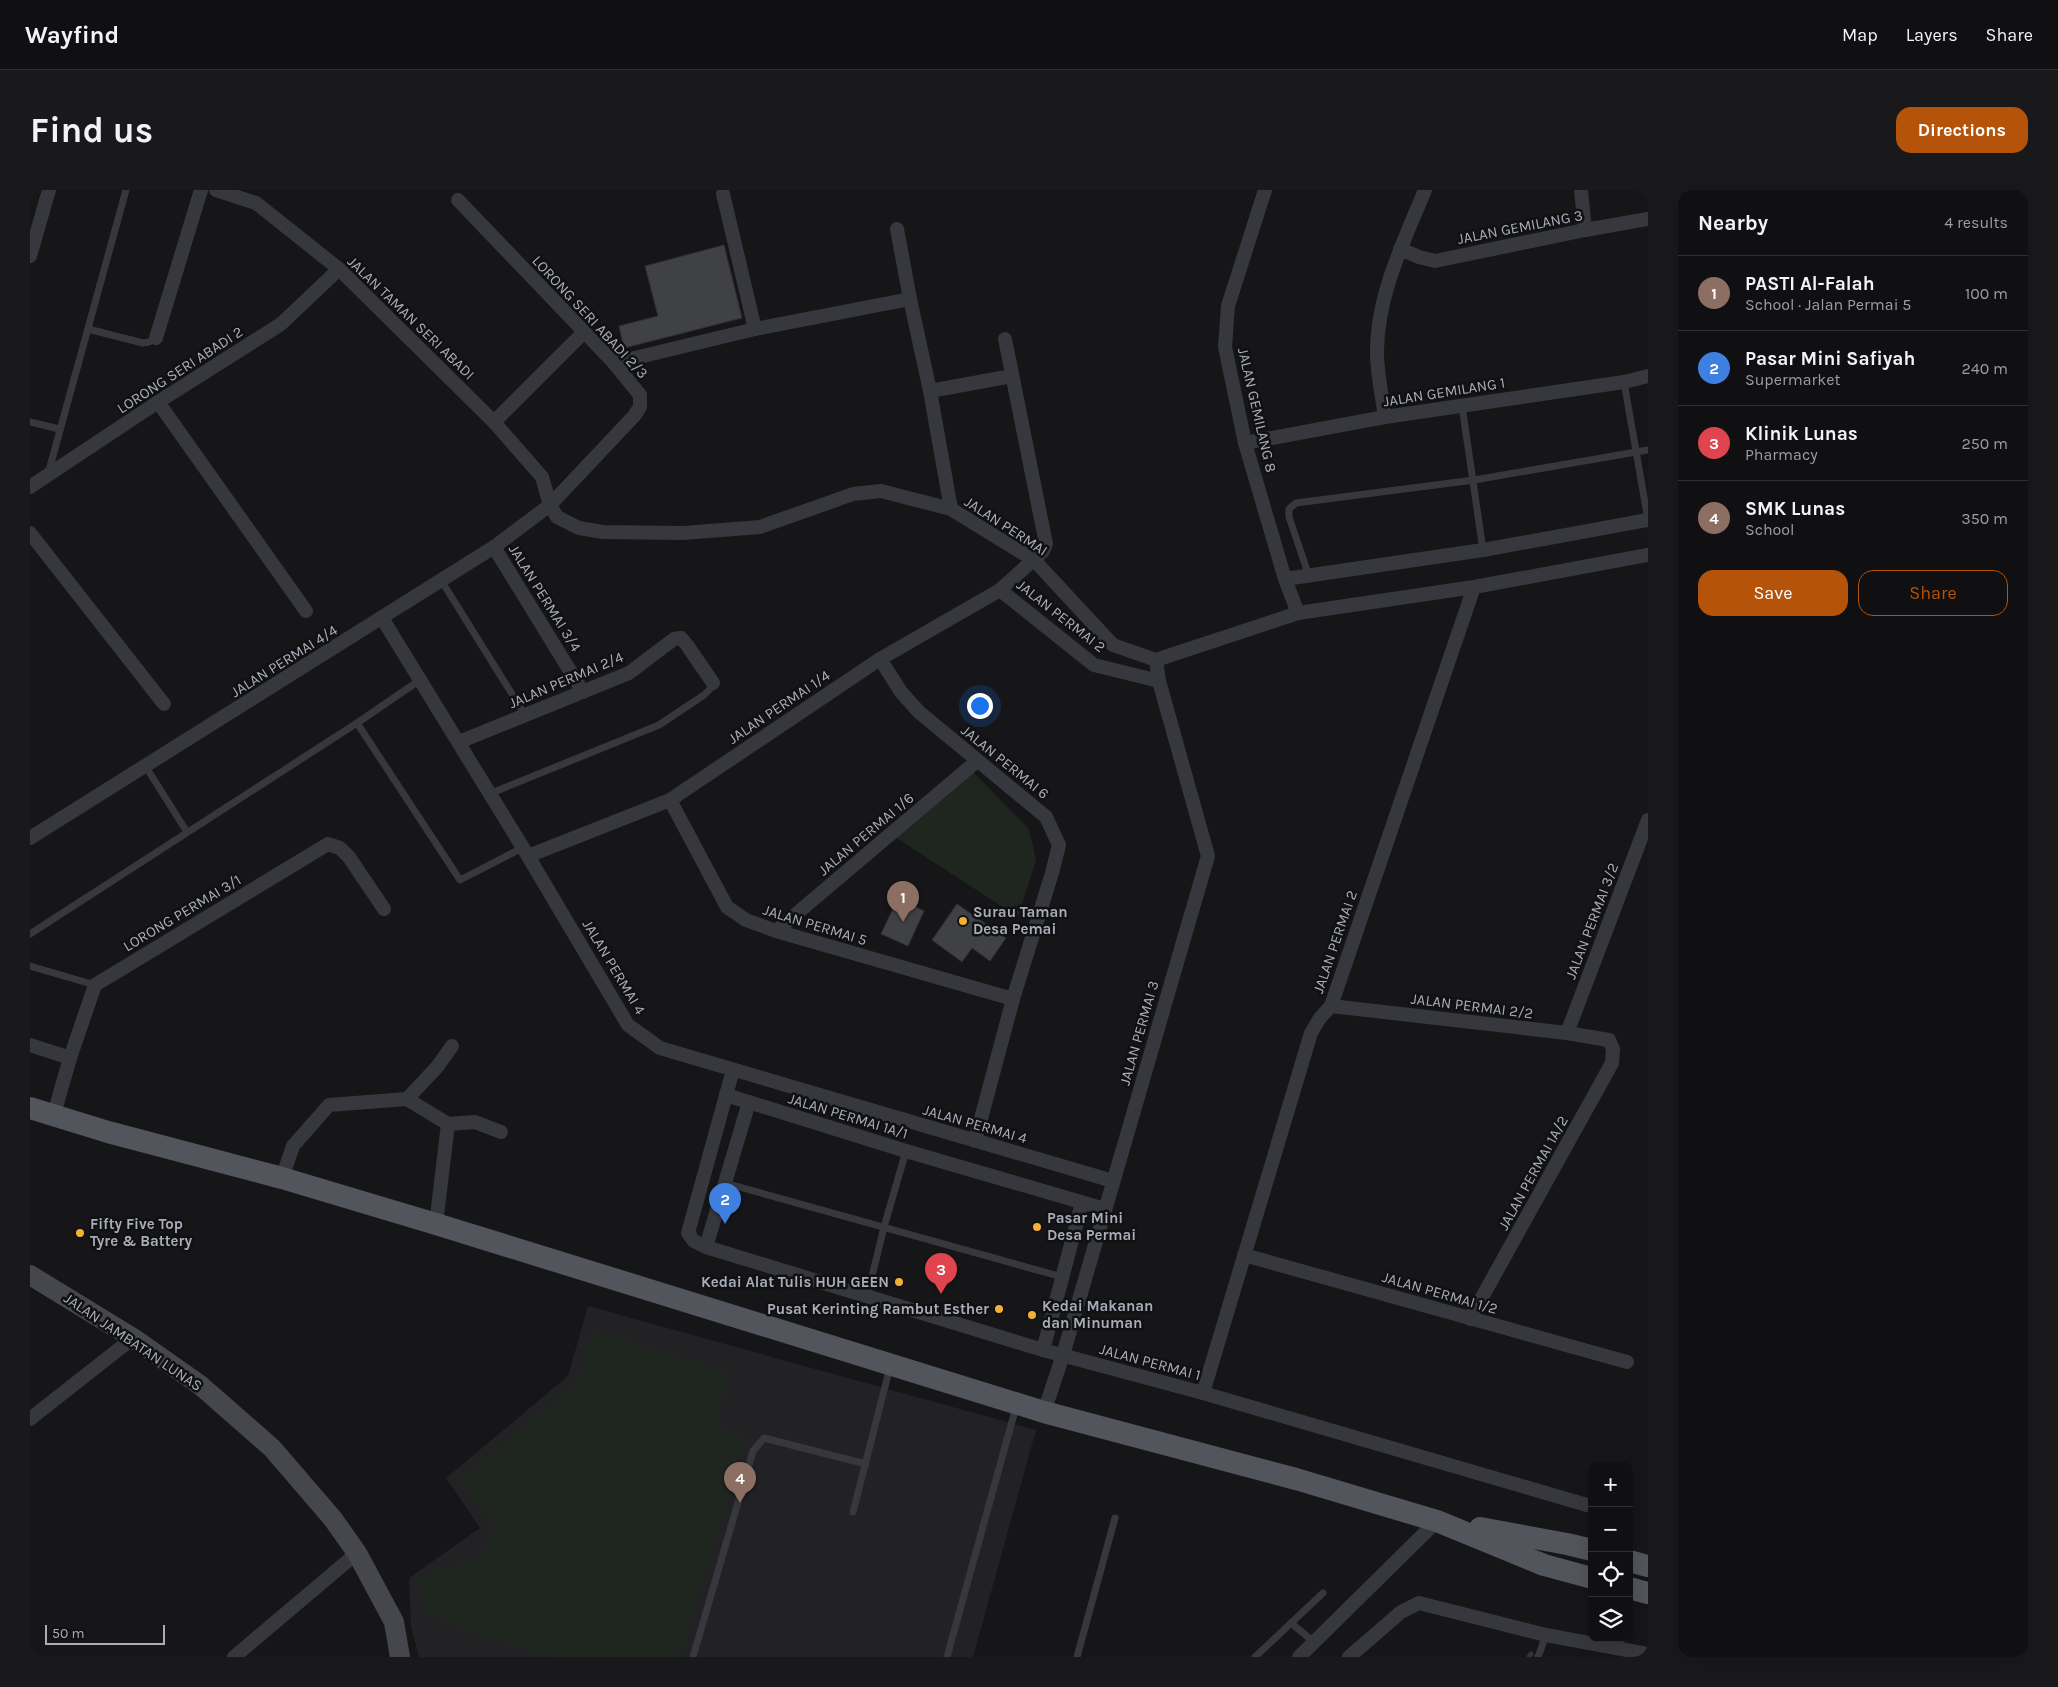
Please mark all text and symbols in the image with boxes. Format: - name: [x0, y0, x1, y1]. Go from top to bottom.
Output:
- text: Wayfind: [25, 21, 119, 49]
- text: Map: [1842, 24, 1878, 46]
- text: Layers: [1906, 24, 1958, 46]
- text: Share: [1986, 24, 2033, 46]
- button: Directions: [1896, 107, 2028, 153]
- text: Find us: [30, 110, 153, 151]
- street label: JALAN GEMILANG 3: [1456, 206, 1584, 248]
- text: Nearby: [1698, 211, 1768, 235]
- text: 4 results: [1944, 213, 2008, 232]
- street label: LORONG SERI ABADI 2/3: [528, 252, 652, 382]
- street label: JALAN TAMAN SERI ABADI: [344, 253, 478, 383]
- text: PASTI Al-Falah: [1745, 273, 1875, 295]
- text: 1: [1711, 284, 1717, 303]
- text: 100 m: [1965, 284, 2008, 303]
- text: School · Jalan Permai 5: [1745, 295, 1911, 314]
- street label: LORONG SERI ABADI 2: [114, 323, 246, 417]
- street label: JALAN GEMILANG 8: [1234, 346, 1280, 474]
- text: Pasar Mini Safiyah: [1745, 348, 1915, 370]
- text: 2: [1709, 359, 1719, 378]
- text: 240 m: [1962, 359, 2008, 378]
- text: Supermarket: [1745, 370, 1841, 389]
- street label: JALAN GEMILANG 1: [1382, 373, 1506, 411]
- text: Klinik Lunas: [1745, 423, 1858, 445]
- text: 3: [1709, 434, 1719, 453]
- text: 250 m: [1961, 434, 2008, 453]
- text: Pharmacy: [1745, 445, 1818, 464]
- street label: JALAN PERMAI: [961, 492, 1051, 560]
- text: SMK Lunas: [1745, 498, 1845, 520]
- text: 4: [1709, 509, 1719, 528]
- text: 350 m: [1961, 509, 2008, 528]
- text: School: [1745, 520, 1795, 539]
- street label: JALAN PERMAI 3/4: [505, 541, 586, 655]
- button: Save: [1698, 570, 1848, 616]
- button: Share: [1858, 570, 2008, 616]
- street label: JALAN PERMAI 2: [1013, 576, 1109, 656]
- street label: JALAN PERMAI 4/4: [227, 621, 341, 701]
- street label: JALAN PERMAI 2/4: [506, 648, 627, 712]
- street label: JALAN PERMAI 1/4: [725, 666, 834, 748]
- your location: [967, 693, 993, 719]
- street label: JALAN PERMAI 6: [957, 721, 1053, 803]
- street label: JALAN PERMAI 1/6: [815, 789, 917, 879]
- street label: JALAN PERMAI 3/2: [1562, 860, 1622, 982]
- street label: LORONG PERMAI 3/1: [120, 871, 244, 955]
- pin: 1: [887, 881, 919, 922]
- street label: JALAN PERMAI 2: [1309, 888, 1361, 996]
- street label: JALAN PERMAI 5: [761, 901, 869, 949]
- place label: Surau Taman Desa Pemai: [973, 903, 1068, 938]
- marker: Surau Taman Desa Pemai: [957, 915, 969, 927]
- street label: JALAN PERMAI 4: [579, 916, 650, 1018]
- street label: JALAN PERMAI 3: [1115, 979, 1163, 1087]
- street label: JALAN PERMAI 2/2: [1410, 990, 1534, 1022]
- street label: JALAN PERMAI 1A/1: [786, 1089, 910, 1143]
- street label: JALAN PERMAI 4: [921, 1101, 1030, 1148]
- street label: JALAN PERMAI 1A/2: [1494, 1113, 1572, 1233]
- pin: 2: [709, 1183, 741, 1224]
- place label: Pasar Mini Desa Permai: [1047, 1209, 1136, 1244]
- place label: Fifty Five Top Tyre & Battery: [90, 1215, 192, 1250]
- marker: Pasar Mini Desa Permai: [1031, 1221, 1043, 1233]
- marker: Fifty Five Top Tyre & Battery: [74, 1227, 86, 1239]
- pin: 3: [925, 1253, 957, 1294]
- street label: JALAN PERMAI 1/2: [1380, 1268, 1500, 1318]
- place label: Kedai Alat Tulis HUH GEEN: [701, 1273, 889, 1291]
- marker: Kedai Alat Tulis HUH GEEN: [893, 1276, 905, 1288]
- street label: JALAN JAMBATAN LUNAS: [60, 1289, 206, 1395]
- place label: Kedai Makanan dan Minuman: [1042, 1297, 1153, 1332]
- place label: Pusat Kerinting Rambut Esther: [767, 1300, 989, 1318]
- marker: Pusat Kerinting Rambut Esther: [993, 1303, 1005, 1315]
- marker: Kedai Makanan dan Minuman: [1026, 1309, 1038, 1321]
- street label: JALAN PERMAI 1: [1097, 1340, 1203, 1384]
- pin: 4: [724, 1462, 756, 1503]
- map controls: [1588, 1462, 1633, 1642]
- button: +: [1588, 1462, 1633, 1507]
- button: −: [1588, 1507, 1633, 1552]
- button: locate: [1588, 1552, 1633, 1597]
- button: layers: [1588, 1597, 1633, 1642]
- scale bar: [45, 1622, 165, 1645]
- text: 50 m: [52, 1625, 85, 1642]

